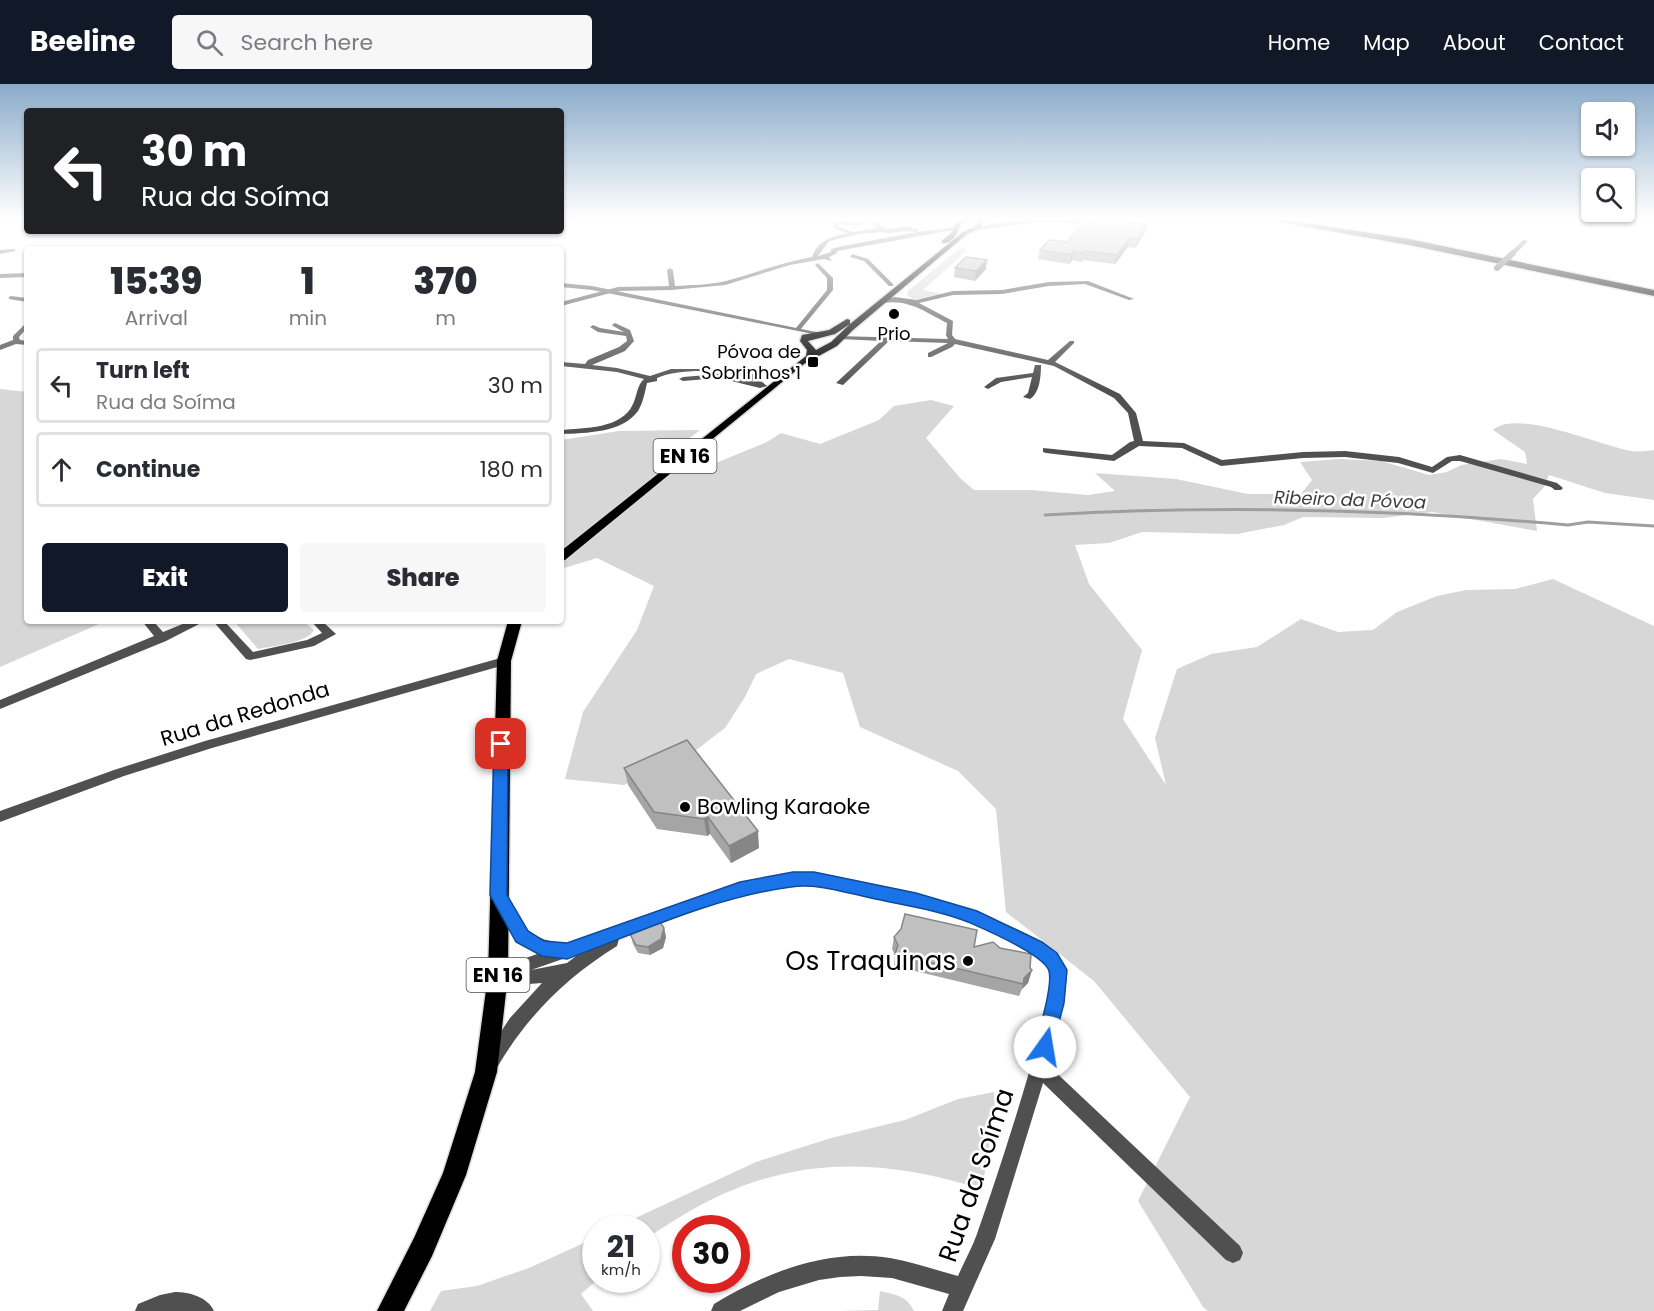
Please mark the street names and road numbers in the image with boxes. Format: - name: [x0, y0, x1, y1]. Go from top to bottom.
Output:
- road number: EN 16: [654, 439, 716, 473]
- street label: Rua da Redonda: [157, 674, 333, 753]
- road number: EN 16: [466, 958, 530, 992]
- street label: Rua da Soíma: [929, 1083, 1023, 1267]

